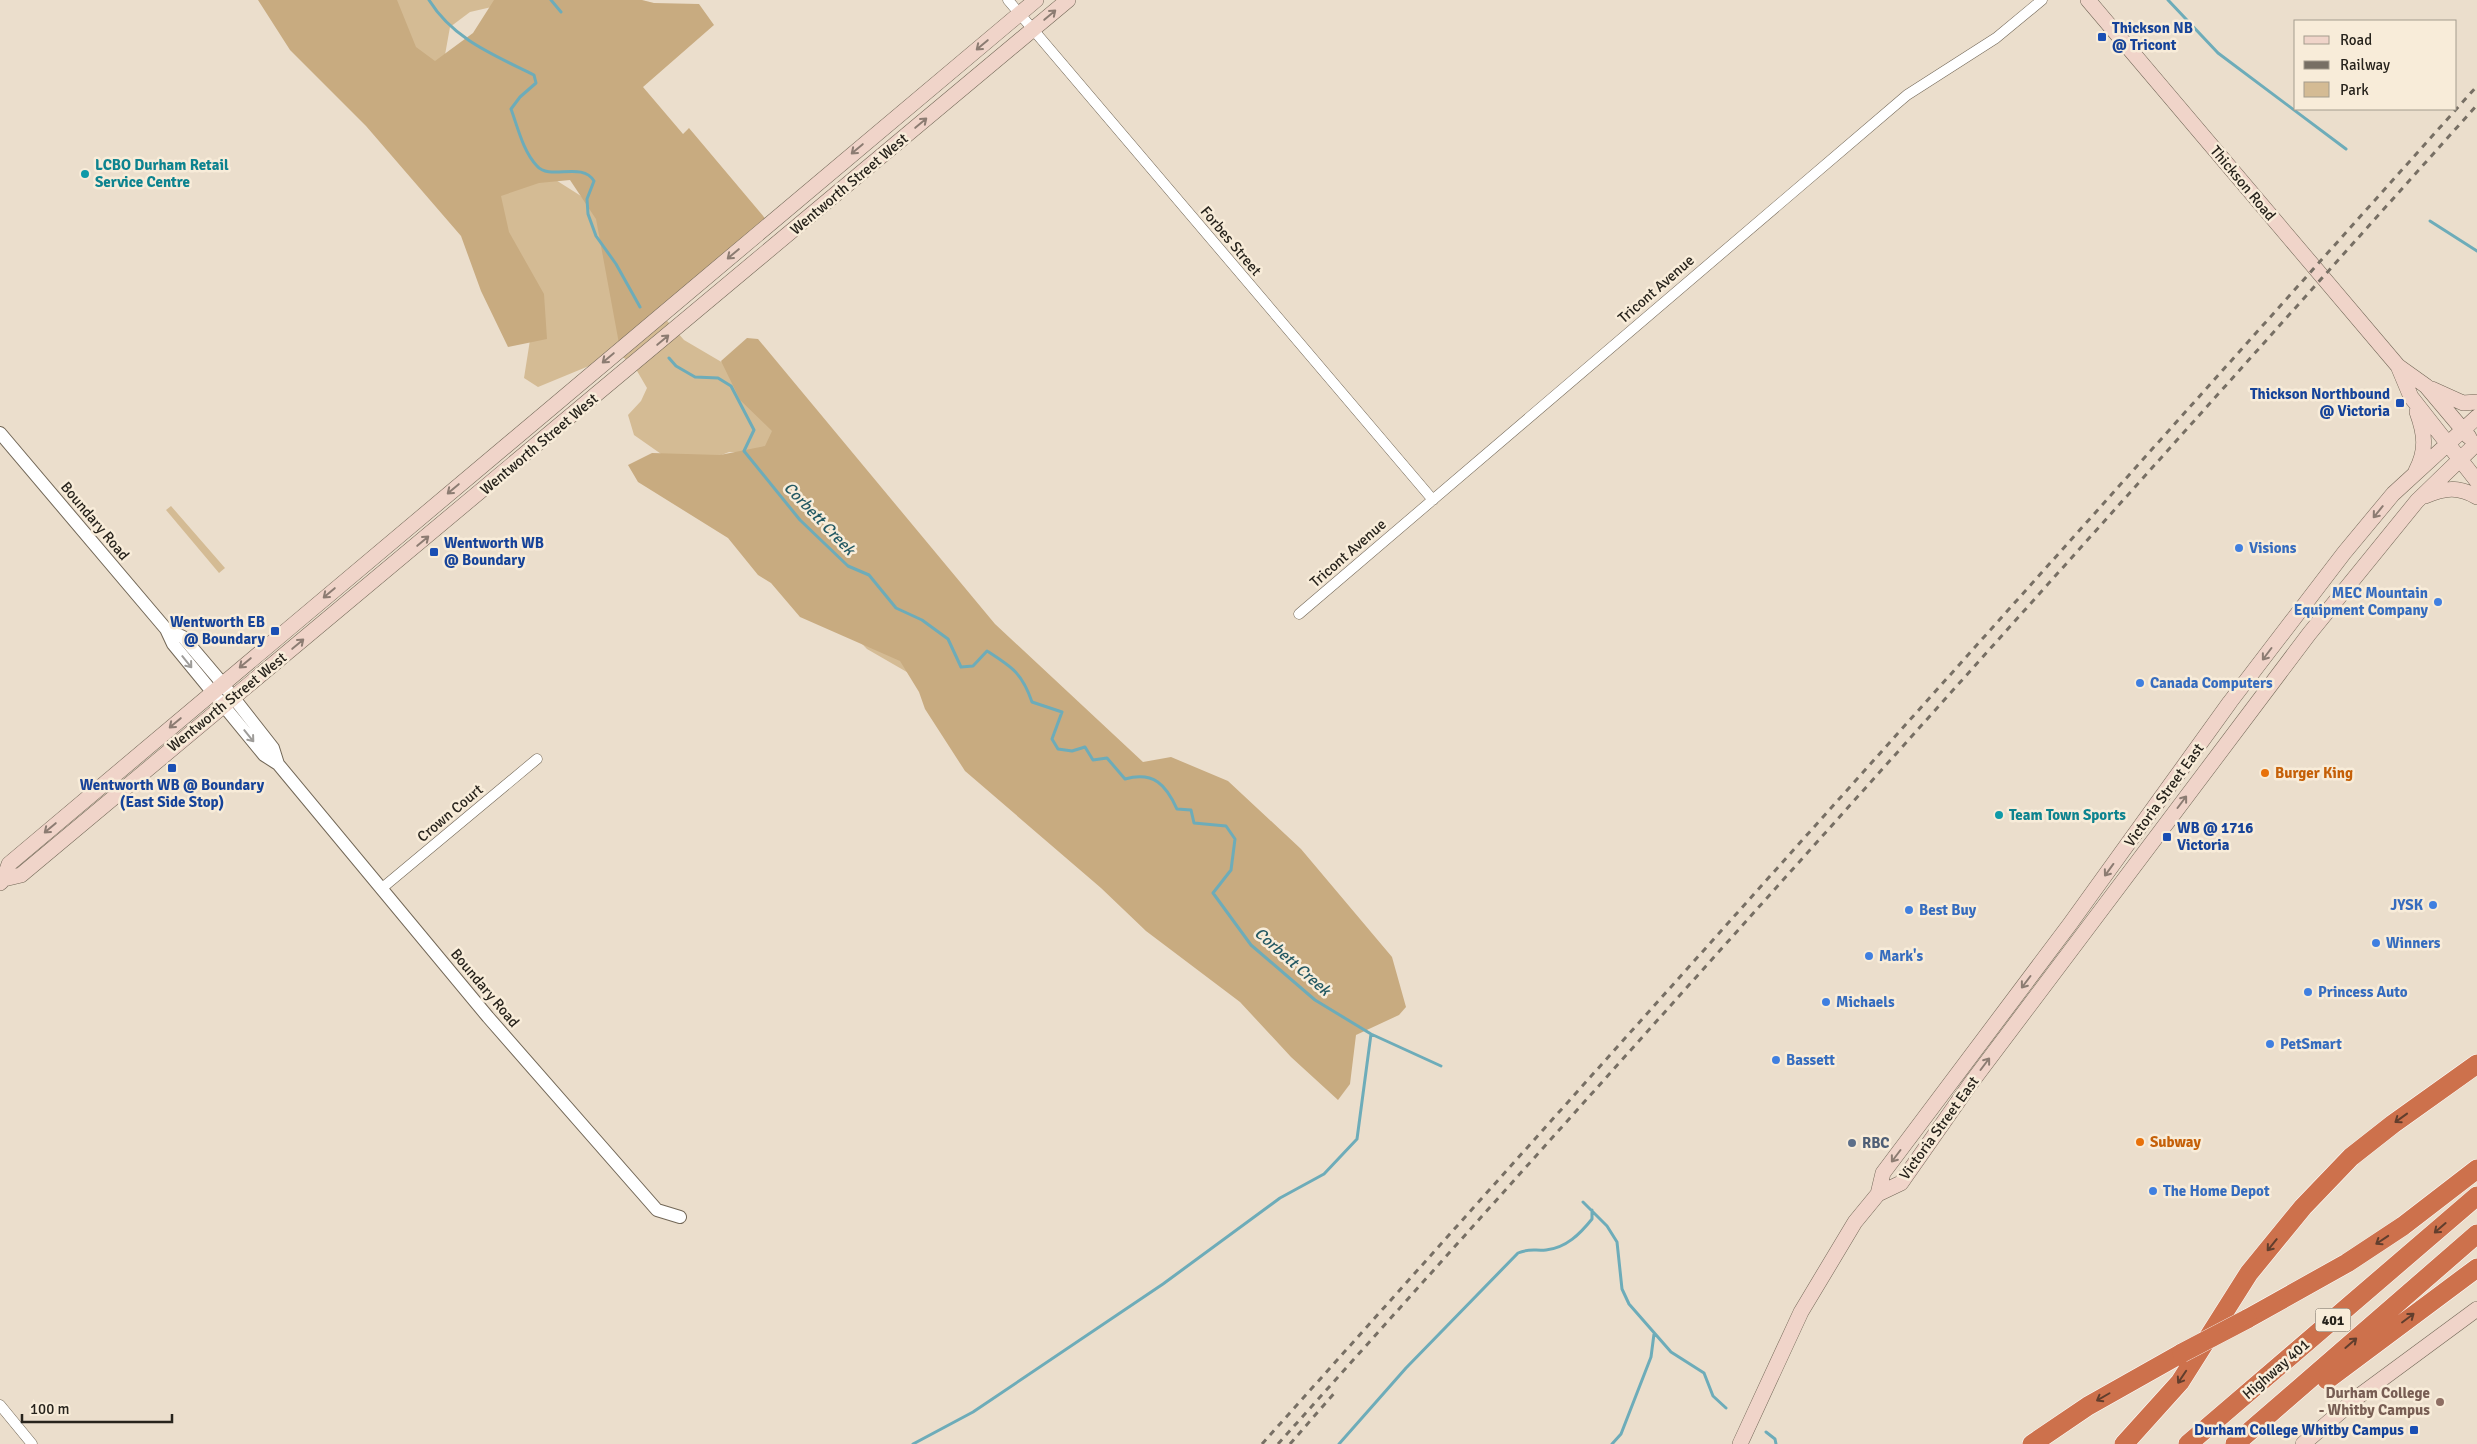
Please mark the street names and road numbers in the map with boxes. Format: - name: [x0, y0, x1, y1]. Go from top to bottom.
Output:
- street label: Wentworth Street West: [787, 130, 911, 238]
- street label: Thickson Road: [2206, 142, 2280, 224]
- street label: Forbes Street: [1197, 203, 1265, 279]
- street label: Tricont Avenue: [1614, 251, 1698, 327]
- street label: Wentworth Street West: [477, 390, 601, 498]
- street label: Boundary Road: [57, 478, 133, 564]
- street label: Tricont Avenue: [1306, 515, 1390, 591]
- street label: Wentworth Street West: [164, 648, 290, 756]
- street label: Victoria Street East: [2120, 740, 2208, 850]
- street label: Crown Court: [413, 780, 487, 846]
- street label: Boundary Road: [447, 945, 523, 1031]
- street label: Victoria Street East: [1895, 1073, 1983, 1183]
- road number: 401: [2316, 1308, 2350, 1332]
- street label: Highway 401: [2239, 1335, 2313, 1403]

